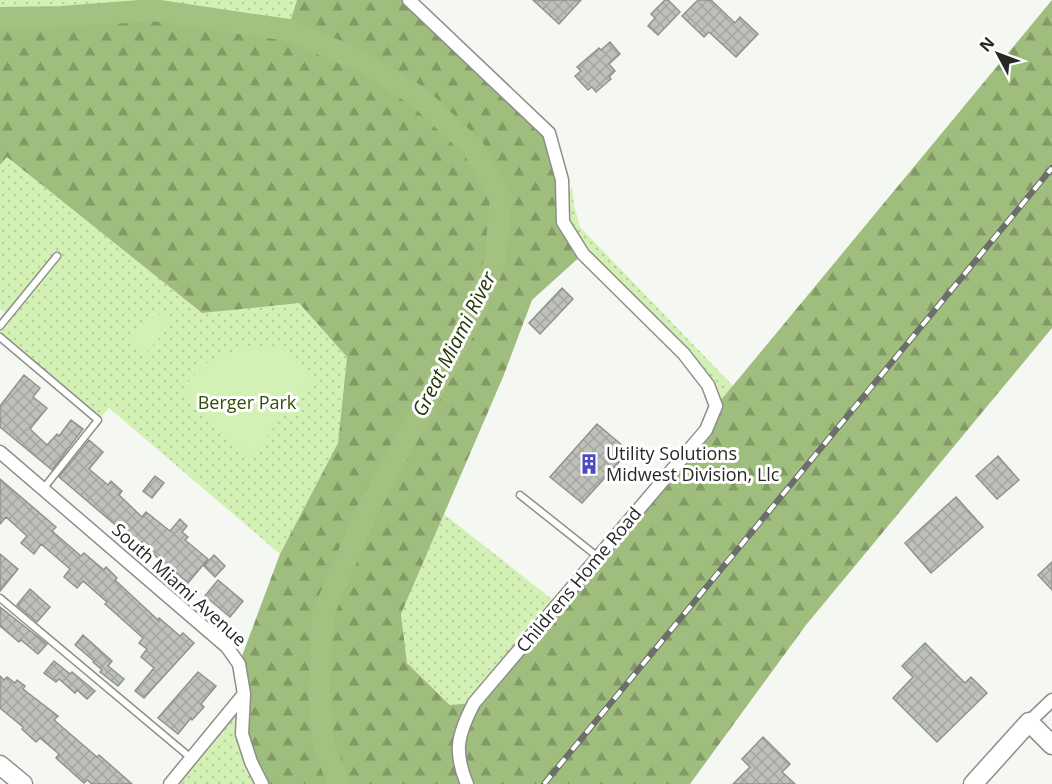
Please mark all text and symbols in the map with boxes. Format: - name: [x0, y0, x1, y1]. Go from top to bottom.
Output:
- north arrow: [968, 24, 1028, 84]
- text: N: [974, 32, 999, 56]
- water label: Great Miami River: [405, 266, 502, 421]
- park label: Berger Park: [198, 390, 297, 414]
- place label: Utility Solutions Midwest Division, Llc: [606, 441, 780, 486]
- building icon: Utility Solutions Midwest Division, Llc: [577, 452, 601, 476]
- street label: Childrens Home Road: [510, 502, 646, 657]
- street label: South Miami Avenue: [107, 517, 252, 651]

